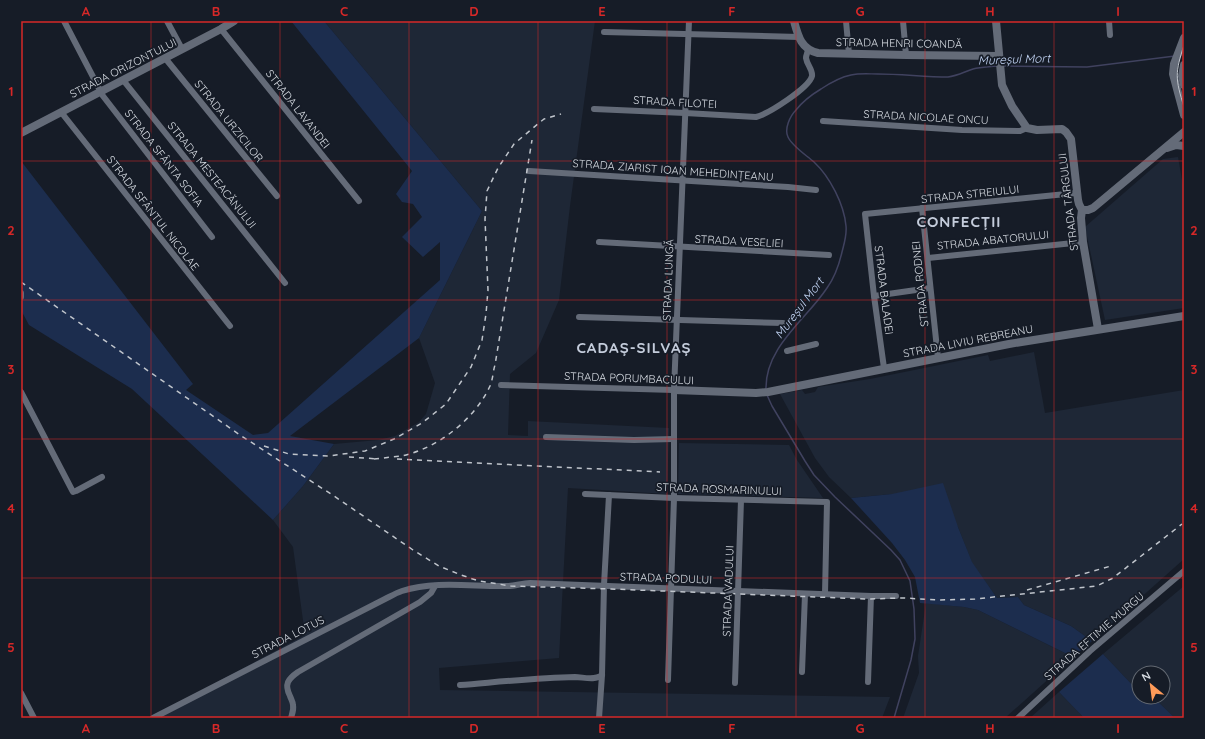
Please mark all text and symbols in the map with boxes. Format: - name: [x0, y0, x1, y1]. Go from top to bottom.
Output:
- text: A: [82, 3, 91, 19]
- text: B: [212, 3, 220, 19]
- text: C: [340, 3, 348, 19]
- text: D: [469, 3, 479, 19]
- text: E: [598, 3, 606, 19]
- text: F: [728, 3, 736, 19]
- text: G: [855, 3, 865, 19]
- text: H: [985, 3, 995, 19]
- text: I: [1116, 3, 1120, 19]
- street label: STRADA ORIZONTULUI: [67, 35, 179, 101]
- street label: STRADA HENRI COANDĂ: [836, 35, 962, 51]
- water label: Mureșul Mort: [978, 50, 1052, 68]
- street label: STRADA LAVANDEI: [263, 67, 333, 151]
- street label: STRADA URZICILOR: [192, 77, 266, 165]
- text: 1: [8, 83, 14, 99]
- text: 1: [1191, 83, 1197, 99]
- street label: STRADA FILOTEI: [633, 93, 717, 111]
- street label: STRADA SFÂNTA SOFIA: [122, 107, 206, 209]
- street label: STRADA NICOLAE ONCU: [863, 107, 989, 127]
- street label: STRADA MESTEACĂNULUI: [165, 119, 259, 231]
- street label: STRADA TÂRGULUI: [1055, 152, 1081, 252]
- street label: STRADA SFÂNTUL NICOLAE: [104, 153, 202, 273]
- street label: STRADA ZIARIST IOAN MEHEDINȚEANU: [572, 156, 774, 184]
- street label: STRADA STREIULUI: [920, 182, 1020, 206]
- district label: CONFECȚII: [917, 212, 1001, 231]
- text: 2: [7, 222, 15, 238]
- text: 2: [1190, 222, 1198, 238]
- street label: STRADA ABATORULUI: [936, 227, 1050, 253]
- street label: STRADA VESELIEI: [694, 232, 784, 250]
- street label: STRADA LUNGĂ: [660, 239, 676, 321]
- street label: STRADA RODNEI: [909, 241, 931, 327]
- street label: STRADA BALADEI: [872, 245, 896, 335]
- water label: Mureșul Mort: [771, 273, 828, 341]
- street label: STRADA LIVIU REBREANU: [902, 322, 1034, 360]
- district label: CADAȘ-SILVAȘ: [576, 338, 692, 357]
- text: 3: [8, 361, 15, 377]
- text: 3: [1191, 361, 1198, 377]
- street label: STRADA PORUMBACULUI: [564, 369, 694, 387]
- street label: STRADA ROSMARINULUI: [656, 480, 782, 498]
- text: 4: [7, 500, 15, 516]
- text: 4: [1190, 500, 1198, 516]
- street label: STRADA VADULUI: [719, 545, 737, 637]
- street label: STRADA PODULUI: [620, 569, 712, 587]
- street label: STRADA EFTIMIE MURGU: [1041, 589, 1147, 683]
- street label: STRADA LOTUS: [249, 613, 327, 661]
- text: 5: [7, 639, 15, 655]
- text: 5: [1190, 639, 1198, 655]
- north arrow: [1131, 665, 1171, 705]
- text: N: [1139, 668, 1153, 684]
- text: A: [82, 720, 91, 736]
- text: B: [212, 720, 220, 736]
- text: C: [340, 720, 348, 736]
- text: D: [469, 720, 479, 736]
- text: E: [598, 720, 606, 736]
- text: F: [728, 720, 736, 736]
- text: G: [855, 720, 865, 736]
- text: H: [985, 720, 995, 736]
- text: I: [1116, 720, 1120, 736]

